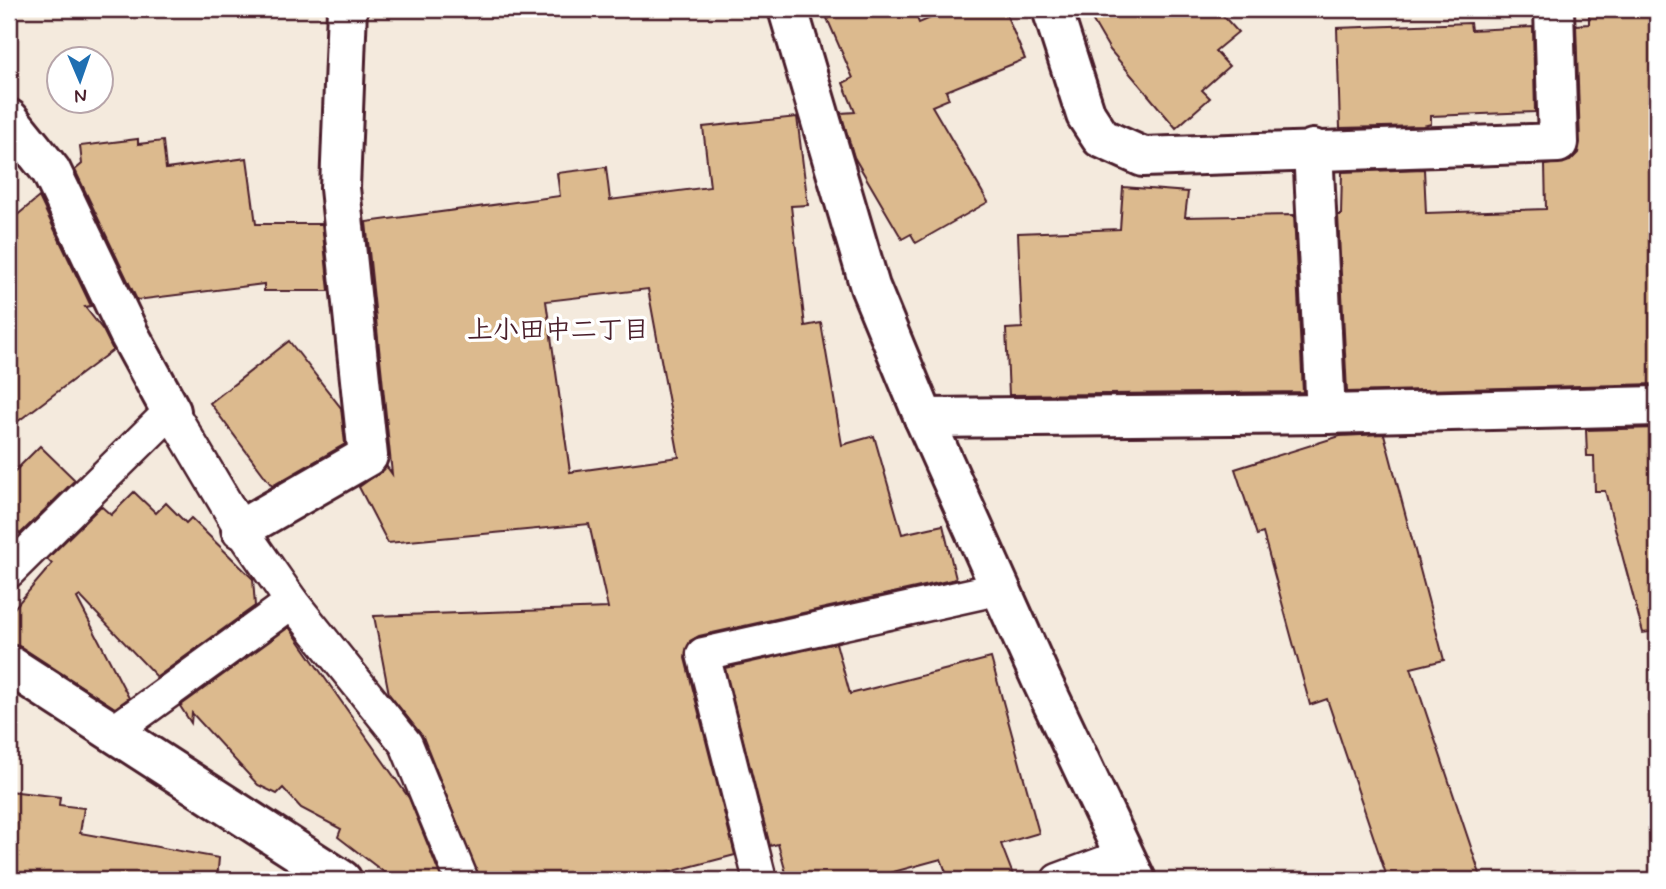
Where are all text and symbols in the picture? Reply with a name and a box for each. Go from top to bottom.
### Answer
north arrow [46,46,116,116]
text: N [74,83,87,108]
district label: 上小田中二丁目 [467,314,649,348]

